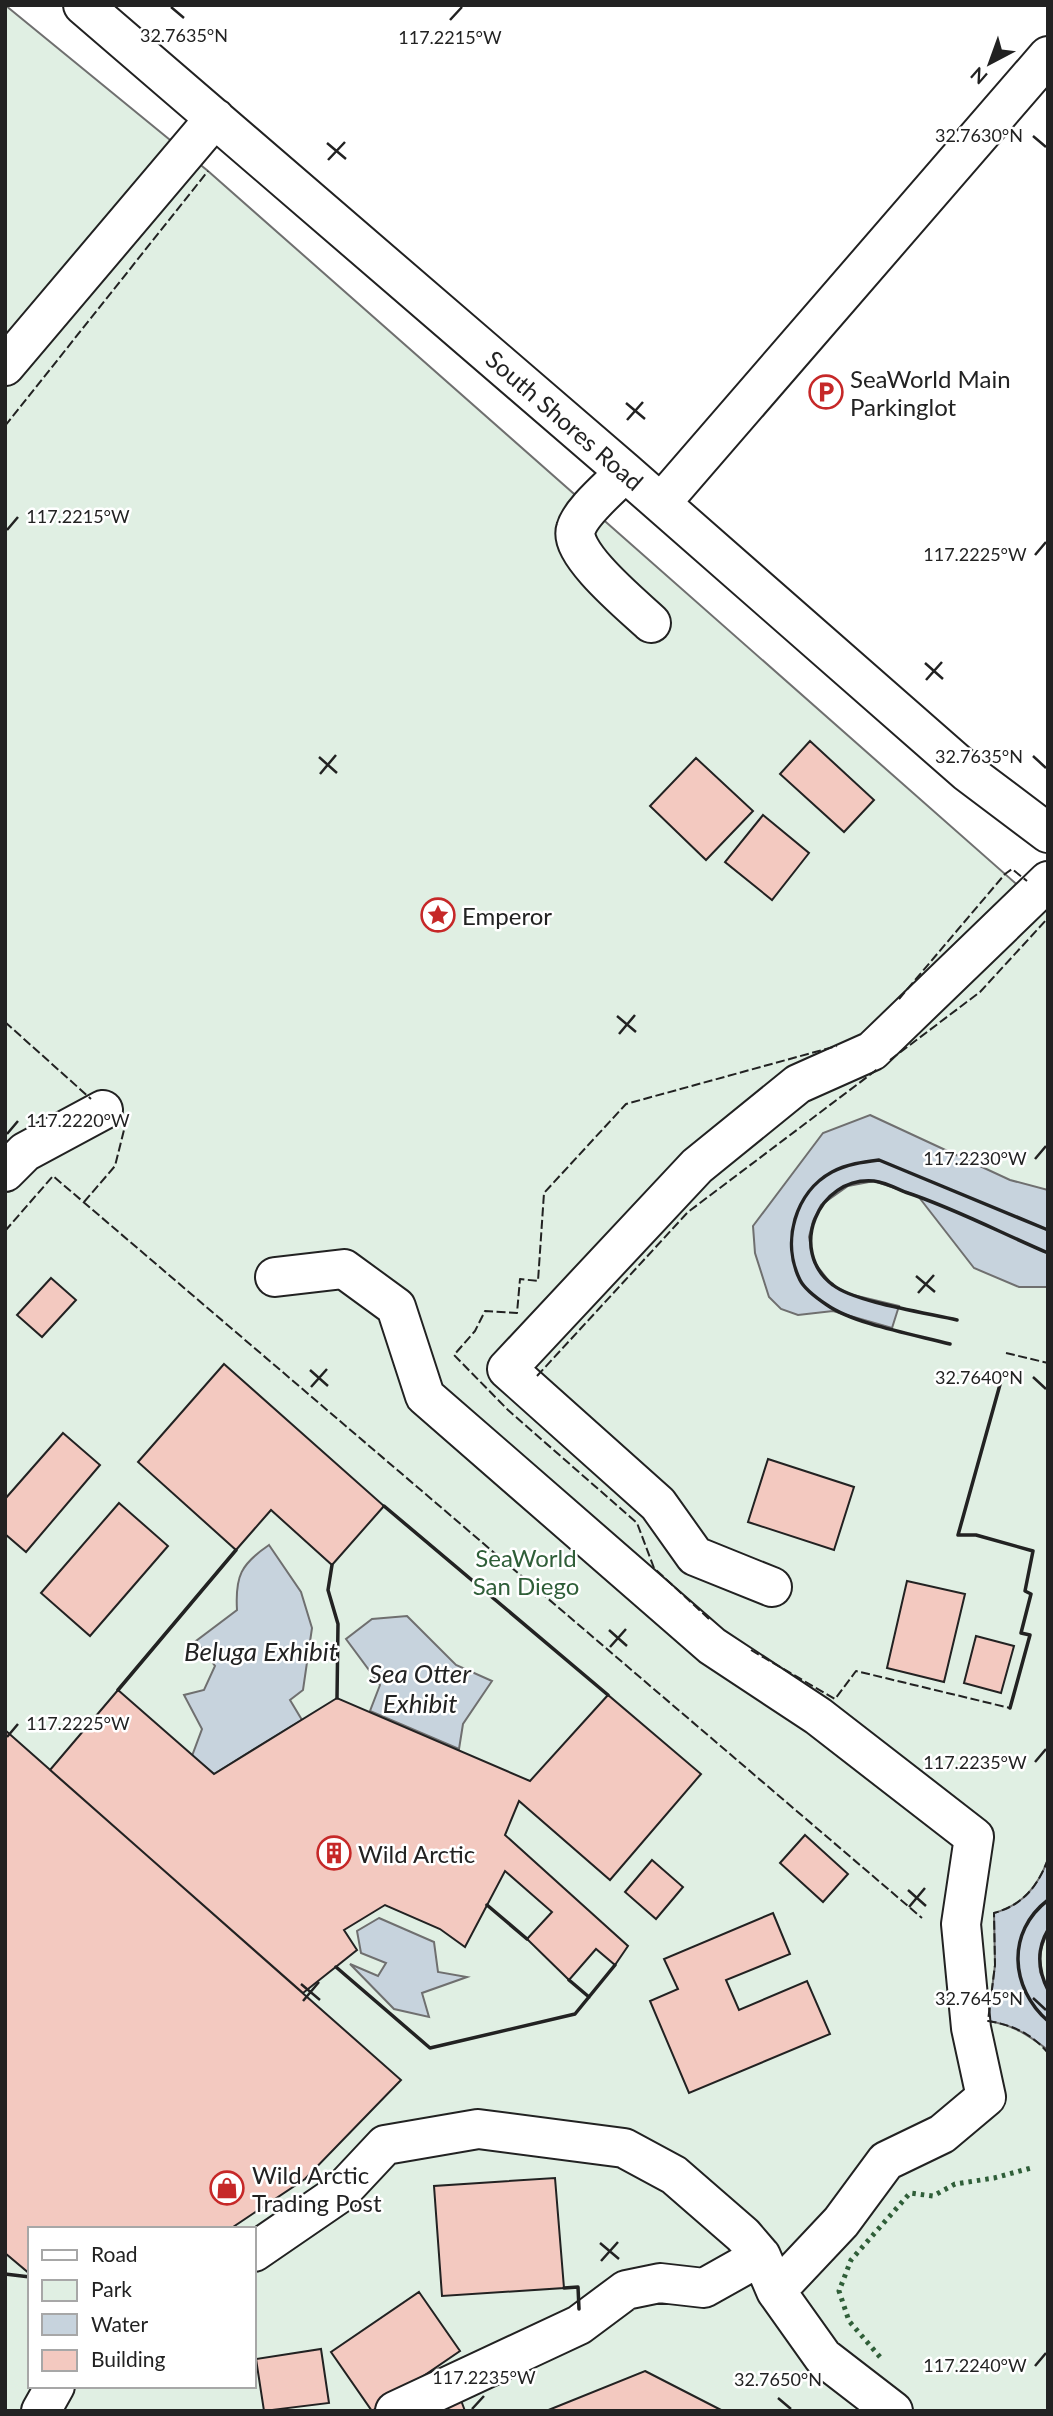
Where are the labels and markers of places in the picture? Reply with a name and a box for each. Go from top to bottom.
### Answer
place label: SeaWorld Main Parkinglot [850,364,1011,421]
parking icon: SeaWorld Main Parkinglot [807,373,845,411]
place icon: Emperor [419,896,457,934]
place label: Emperor [462,901,552,930]
building icon: Wild Arctic [315,1834,353,1872]
place label: Wild Arctic [358,1839,475,1868]
place label: Wild Arctic Trading Post [252,2160,382,2217]
shop icon: Wild Arctic Trading Post [208,2169,246,2207]

